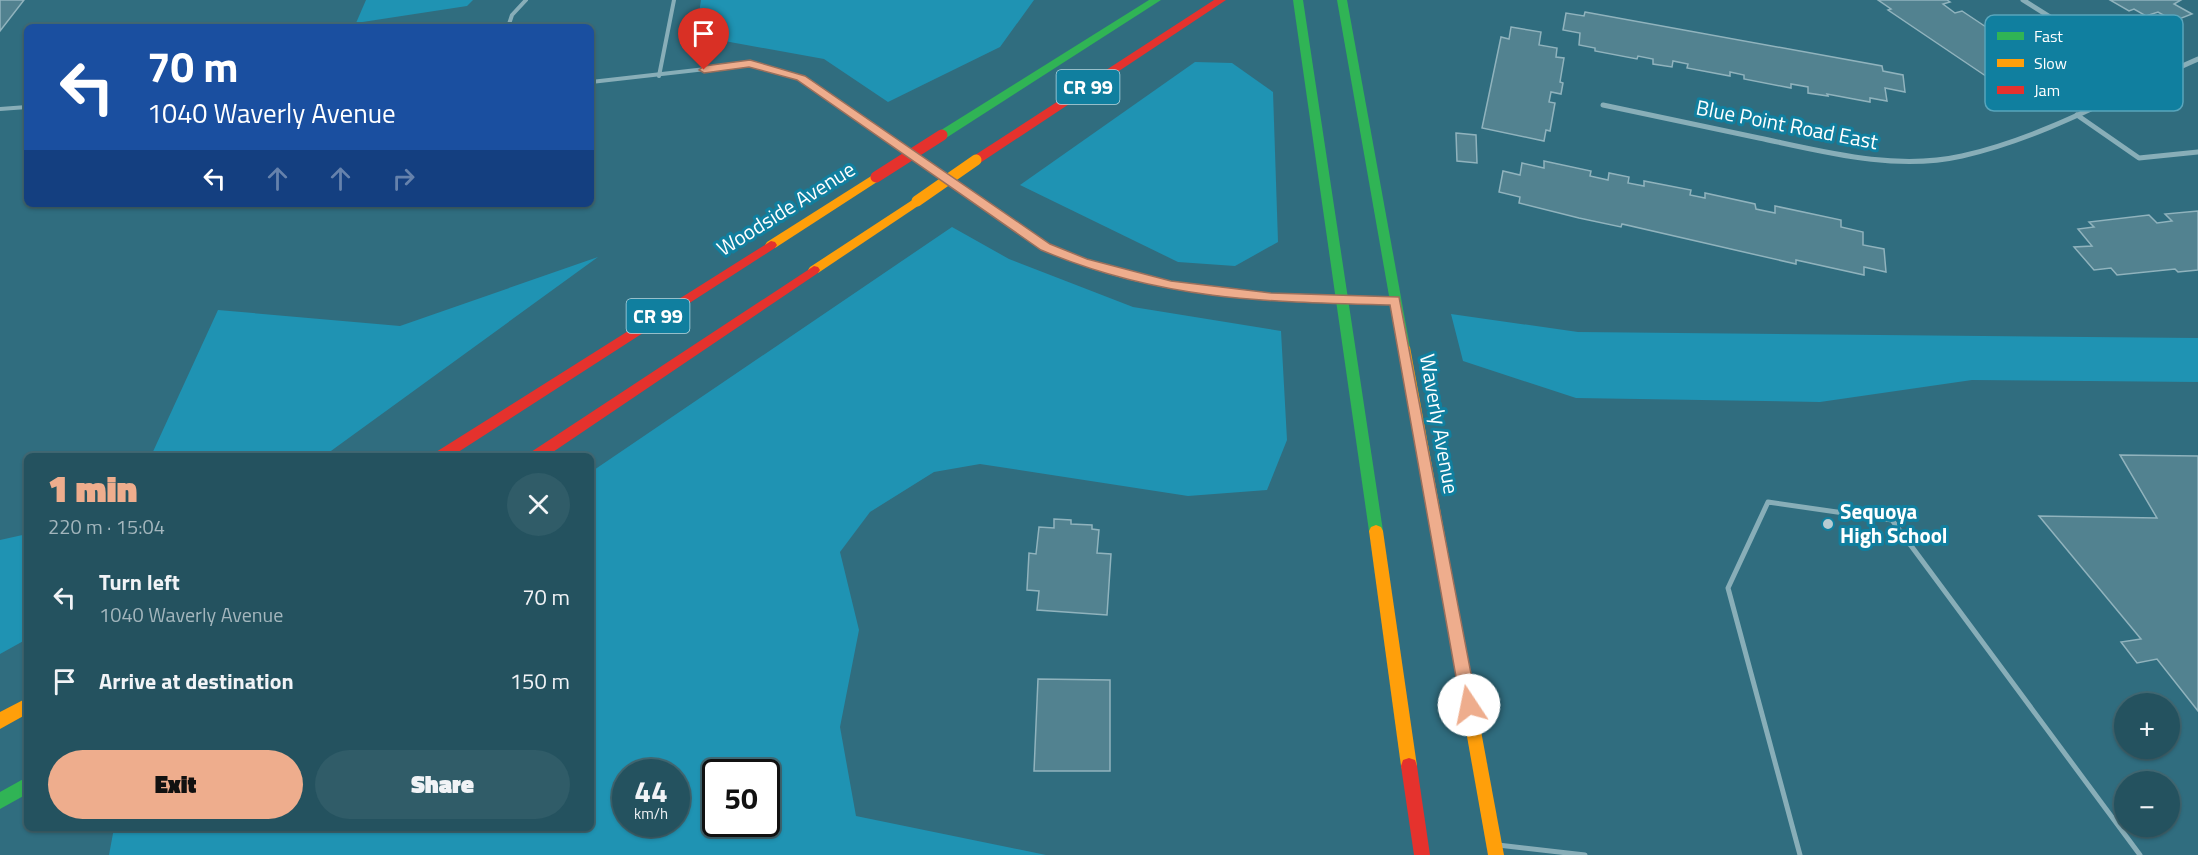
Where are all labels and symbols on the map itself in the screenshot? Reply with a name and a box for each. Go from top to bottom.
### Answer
pin [678,8,729,70]
legend [1985,15,2183,111]
text: Fast [2034,24,2063,48]
text: Slow [2034,51,2067,75]
road number: CR 99 [1056,70,1120,104]
text: Jam [2034,78,2060,102]
street label: Blue Point Road East [1693,91,1882,157]
street label: Woodside Avenue [710,153,861,264]
road number: CR 99 [626,299,690,333]
street label: Waverly Avenue [1412,351,1468,496]
place label: Sequoya High School [1840,495,1948,551]
marker: Sequoya High School [1821,517,1835,531]
position arrow [1437,673,1501,737]
speed limit sign: 50 [702,759,780,837]

